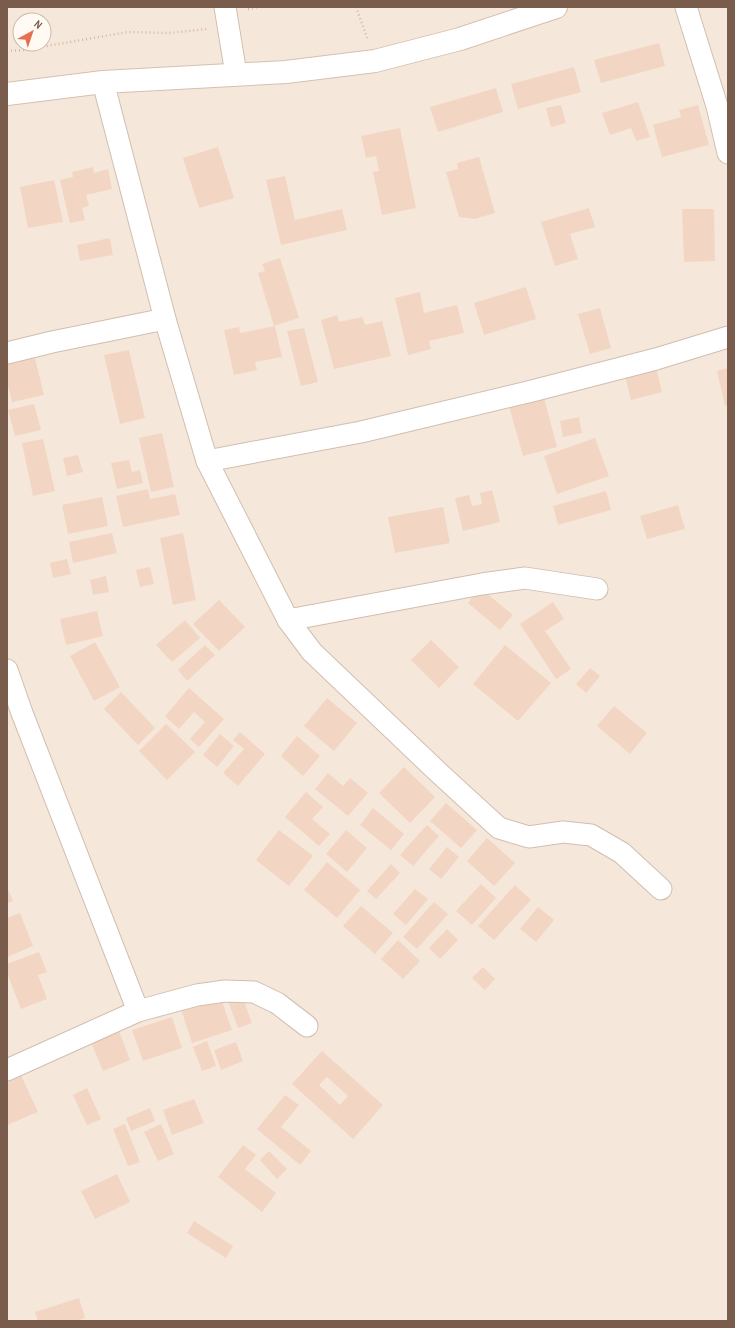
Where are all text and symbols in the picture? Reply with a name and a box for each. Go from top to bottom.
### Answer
north arrow [12,12,52,52]
text: N [31,17,45,32]

